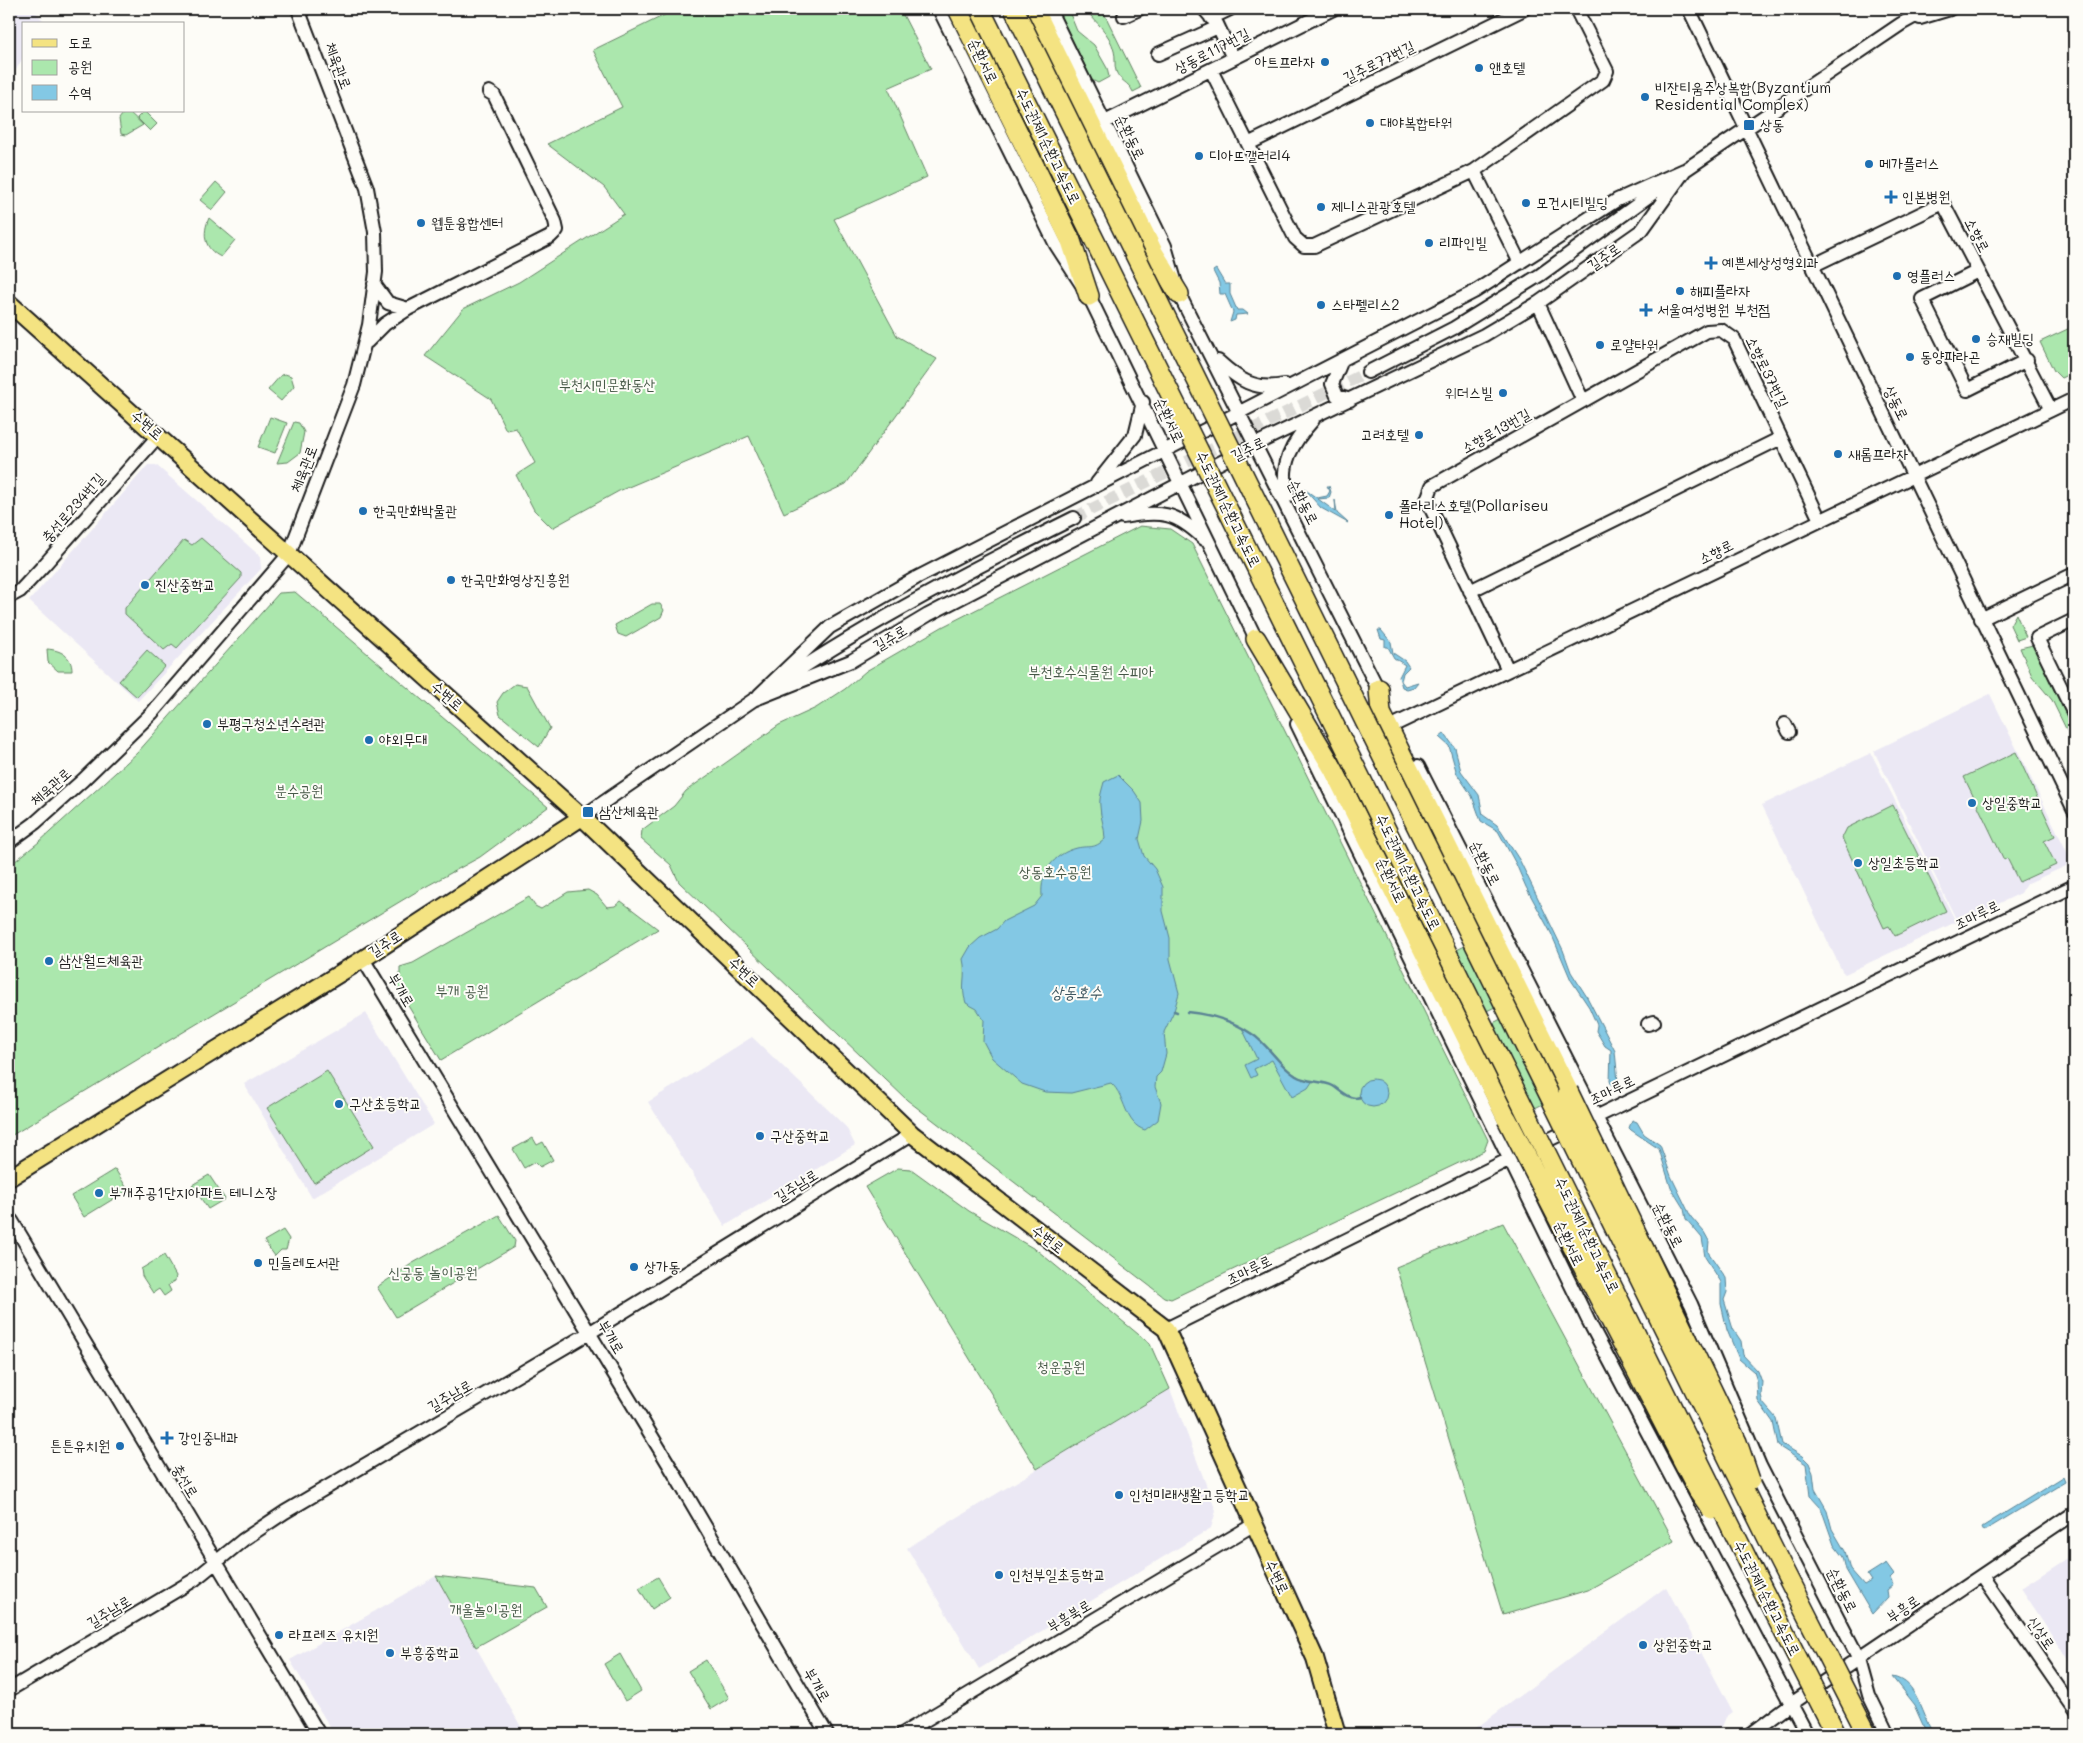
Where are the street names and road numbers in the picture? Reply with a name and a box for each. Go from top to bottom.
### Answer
street label: 상동로117번길 [1170,23,1253,78]
street label: 순환서로 [964,34,1003,87]
street label: 길주로77번길 [1340,35,1418,87]
street label: 체육관로 [321,40,357,92]
street label: 수도권제1순환고속도로 [1012,84,1086,207]
street label: 순환동로 [1111,110,1150,163]
street label: 소향로 [1961,214,1995,255]
street label: 길주로 [1583,238,1624,275]
street label: 소향로37번길 [1742,332,1794,411]
street label: 상동로 [1880,382,1914,423]
street label: 순환서로 [1150,393,1189,446]
street label: 소향로13번길 [1457,403,1534,457]
street label: 수변로 [128,405,168,444]
street label: 길주로 [1227,431,1268,465]
street label: 체육관로 [285,443,321,495]
street label: 수도권제1순환고속도로 [1192,447,1266,570]
street label: 충선로234번길 [36,468,108,546]
street label: 순환동로 [1284,475,1324,528]
street label: 소향로 [1695,534,1736,568]
street label: 길주로 [869,619,910,655]
street label: 수변로 [428,676,468,715]
street label: 체육관로 [26,763,75,810]
street label: 수도권제1순환고속도로 [1372,810,1446,933]
street label: 순환동로 [1466,836,1506,889]
street label: 순환서로 [1372,853,1411,906]
street label: 조마루로 [1950,895,2003,934]
street label: 길주로 [364,925,405,961]
street label: 수변로 [725,952,765,991]
street label: 부개로 [384,969,420,1010]
street label: 조마루로 [1585,1070,1638,1109]
street label: 길주남로 [770,1164,821,1206]
street label: 수도권제1순환고속도로 [1551,1173,1625,1296]
street label: 순환동로 [1649,1198,1689,1251]
street label: 순환서로 [1550,1216,1589,1269]
street label: 수변로 [1028,1219,1069,1257]
street label: 조마루로 [1222,1250,1275,1289]
street label: 부개로 [594,1316,630,1357]
street label: 길주남로 [424,1374,475,1416]
street label: 충선로 [168,1460,204,1501]
street label: 수도권제1순환고속도로 [1730,1536,1806,1659]
street label: 수변로 [1261,1556,1295,1597]
street label: 순환동로 [1823,1563,1863,1616]
street label: 길주남로 [83,1590,134,1632]
street label: 부흥로 [1882,1590,1923,1627]
street label: 부흥북로 [1043,1594,1094,1636]
street label: 신상로 [2023,1612,2060,1653]
street label: 부개로 [800,1664,836,1705]

